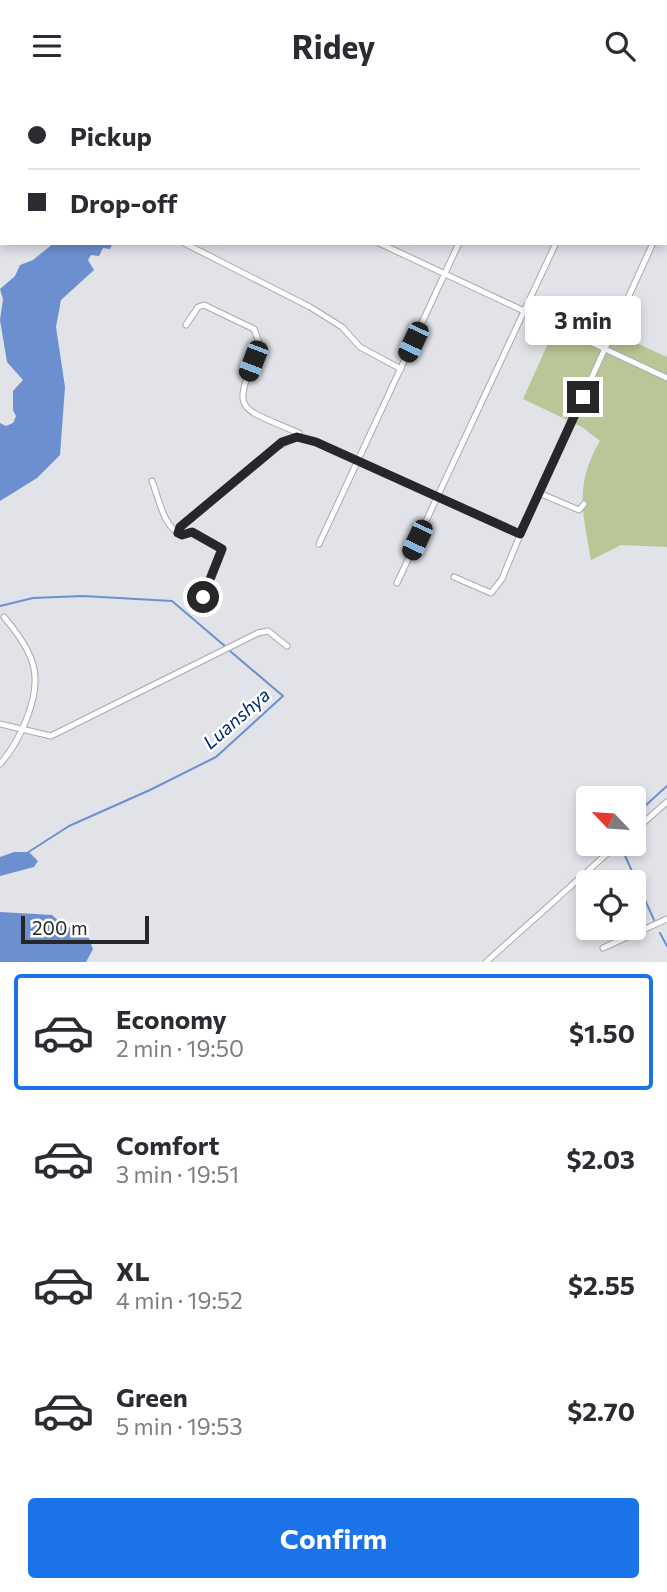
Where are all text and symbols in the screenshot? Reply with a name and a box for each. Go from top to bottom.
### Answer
text: Ridey [292,26,375,66]
icon: menu [28,27,66,65]
icon: search [601,27,639,65]
text: Pickup [70,120,152,151]
text: Drop-off [70,187,177,218]
callout: 3 min [525,295,641,345]
text: 3 min [554,306,612,334]
car [395,319,432,365]
car [236,338,271,384]
route end [567,381,599,413]
car [399,517,436,563]
route start [187,581,219,613]
water label: Luanshya [198,683,274,753]
north arrow [576,786,646,856]
map controls [576,786,646,940]
button: locate [576,870,646,940]
scale bar [21,913,149,945]
text: 200 m [32,916,88,939]
icon: car [32,1001,95,1064]
text: Economy [116,1003,227,1034]
text: $1.50 [569,1017,635,1048]
text: 2 min · 19:50 [116,1034,244,1062]
icon: car [32,1127,95,1190]
text: Comfort [116,1129,219,1160]
text: $2.03 [566,1143,635,1174]
text: 3 min · 19:51 [116,1160,239,1188]
icon: car [32,1253,95,1316]
text: XL [116,1255,150,1286]
text: $2.55 [568,1269,635,1300]
text: 4 min · 19:52 [116,1286,243,1314]
icon: car [32,1379,95,1442]
text: Green [116,1381,188,1412]
text: $2.70 [567,1395,635,1426]
text: 5 min · 19:53 [116,1412,243,1440]
button: Confirm [28,1498,639,1578]

